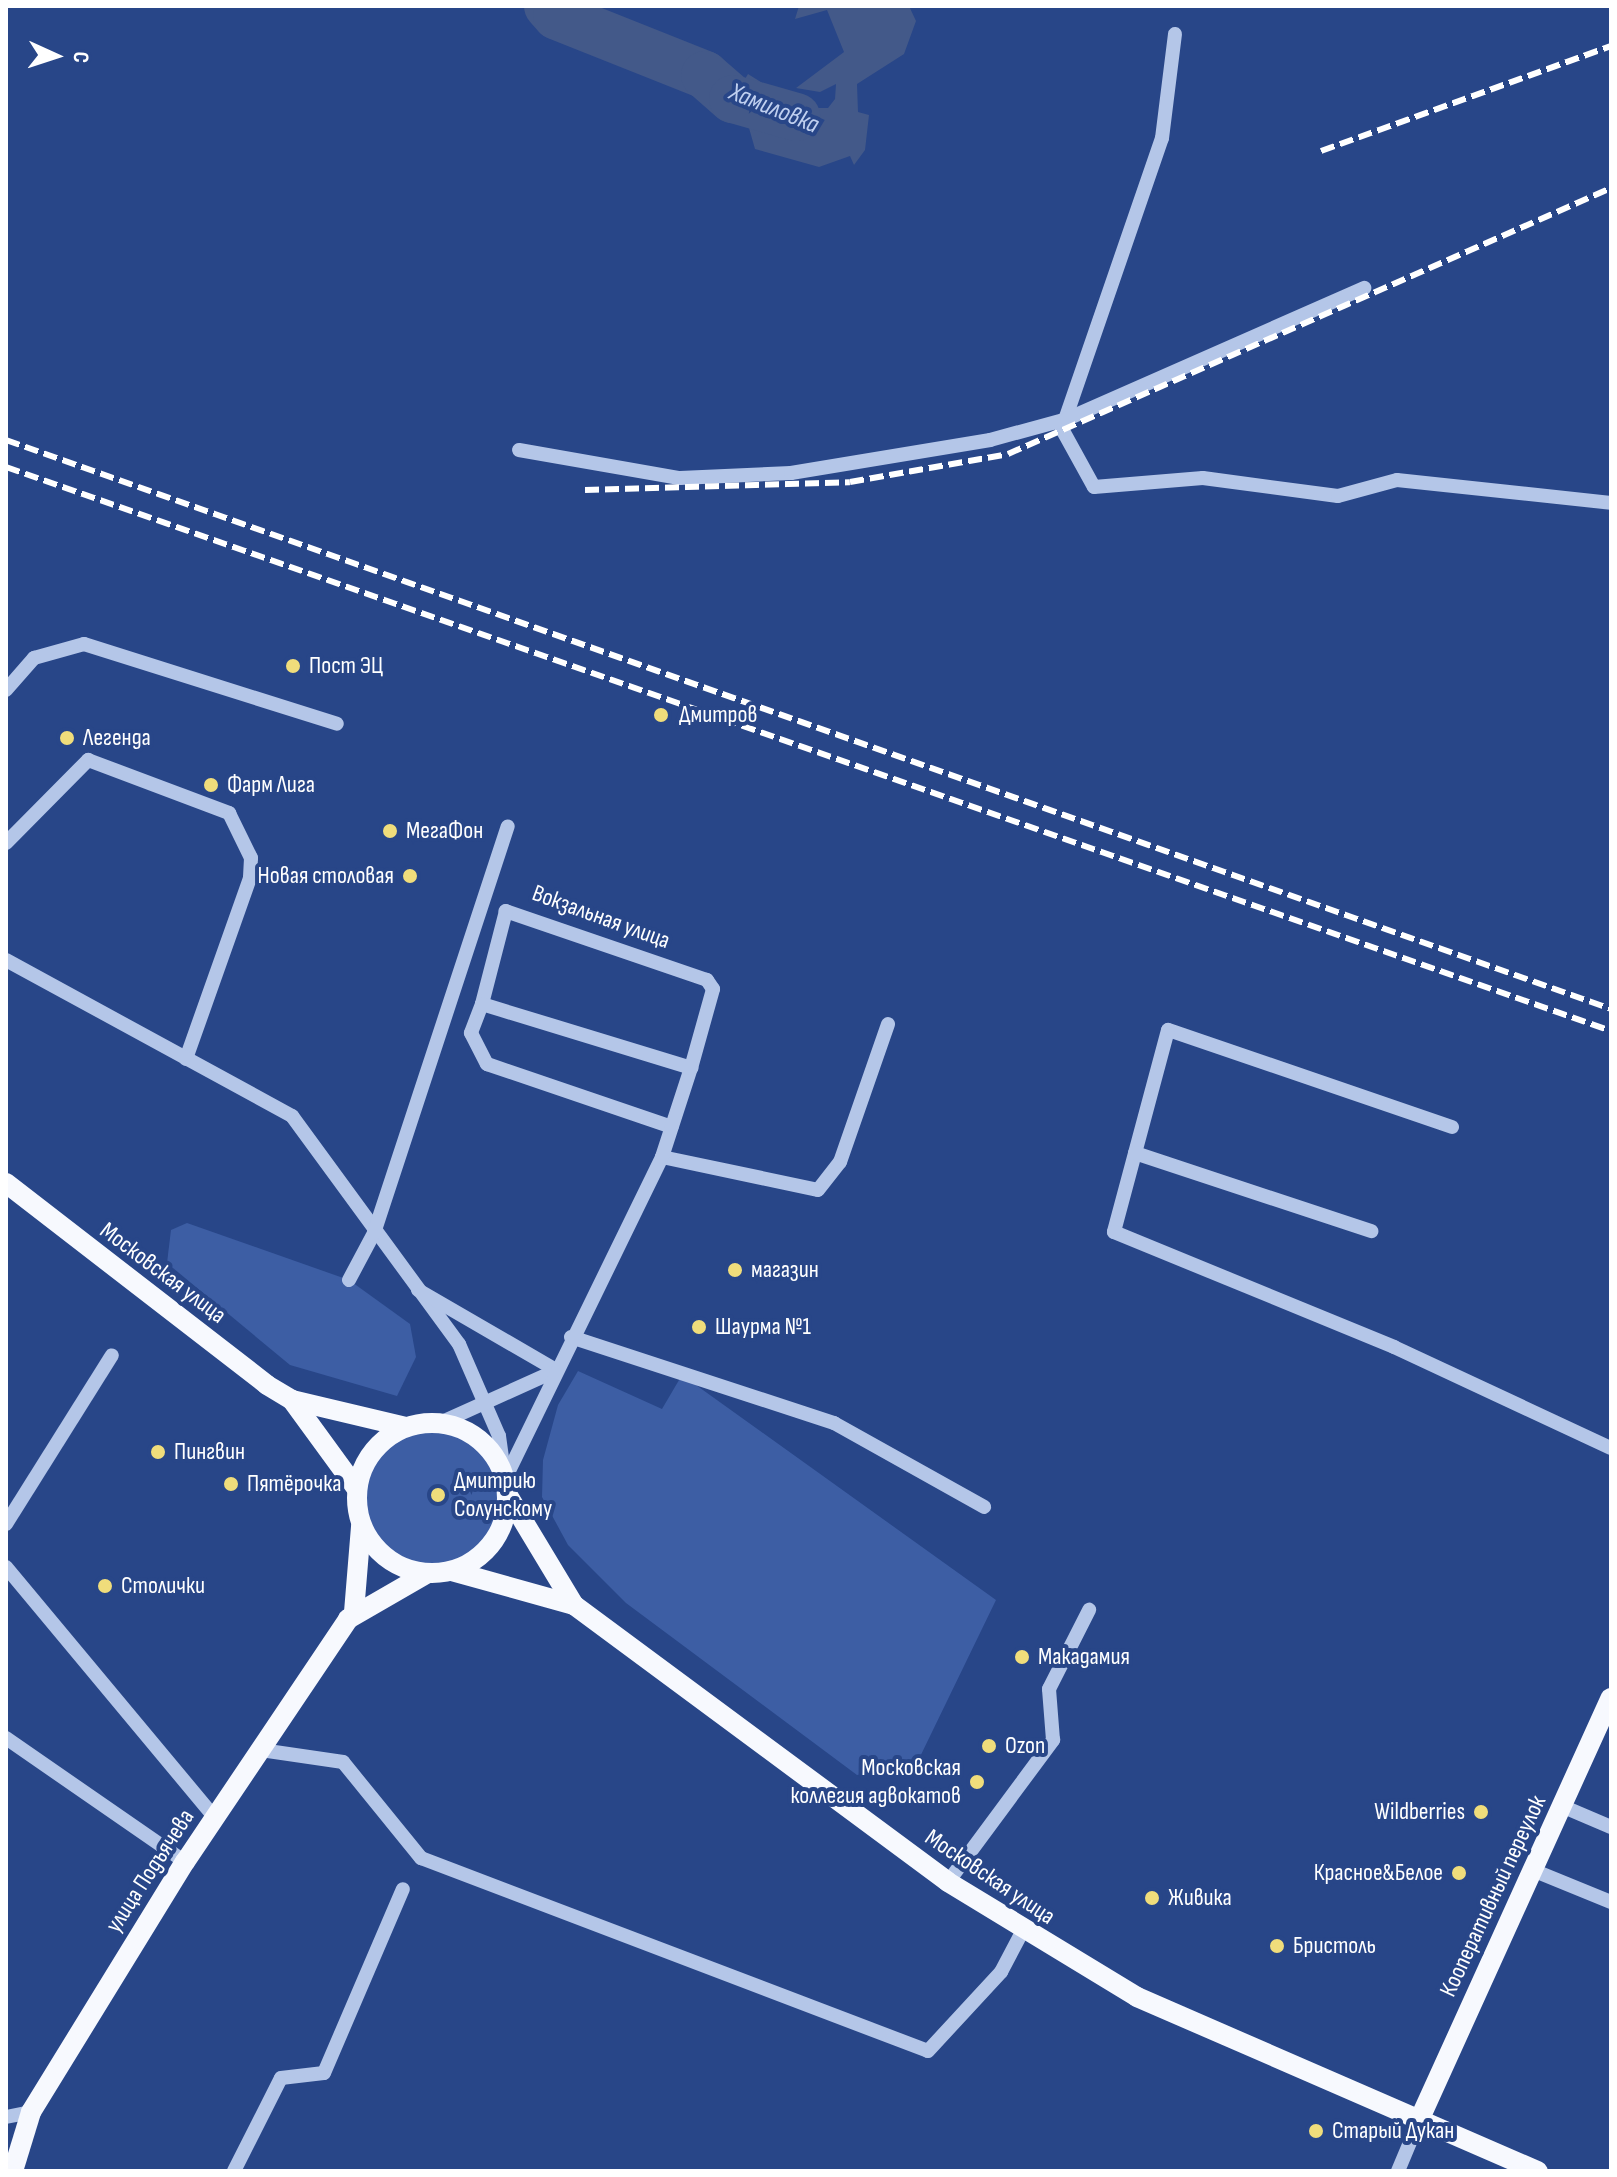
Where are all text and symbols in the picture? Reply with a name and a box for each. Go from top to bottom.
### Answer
north arrow [16,16,96,96]
text: С [67,51,94,64]
water label: Хамиловка [725,77,823,141]
place label: Пост ЭЦ [309,652,383,680]
marker: Пост ЭЦ [284,657,302,675]
place label: Дмитров [679,701,757,729]
marker: Дмитров [650,704,672,726]
place label: Легенда [83,724,151,752]
marker: Легенда [58,729,76,747]
place label: Фарм Лига [227,771,315,799]
marker: Фарм Лига [202,776,220,794]
place label: МегаФон [406,817,483,845]
marker: МегаФон [381,822,399,840]
place label: Новая столовая [258,862,394,890]
marker: Новая столовая [401,867,419,885]
street label: Вокзальная улица [528,879,674,955]
street label: Московская улица [94,1216,232,1330]
place label: магазин [751,1256,819,1284]
marker: магазин [726,1261,744,1279]
place label: Шаурма №1 [715,1313,811,1341]
marker: Шаурма №1 [690,1318,708,1336]
place label: Пингвин [174,1438,245,1466]
marker: Пингвин [149,1443,167,1461]
place label: Дмитрию Солунскому [454,1467,552,1523]
place label: Пятёрочка [247,1470,341,1498]
marker: Пятёрочка [222,1475,240,1493]
marker: Дмитрию Солунскому [429,1486,447,1504]
place label: Столички [121,1572,205,1600]
marker: Столички [96,1577,114,1595]
place label: Макадамия [1038,1643,1130,1671]
marker: Макадамия [1013,1648,1031,1666]
place label: Ozon [1005,1732,1045,1760]
marker: Ozon [980,1737,998,1755]
place label: Московская коллегия адвокатов [791,1754,961,1810]
marker: Московская коллегия адвокатов [968,1773,986,1791]
street label: Кооперативный переулок [1434,1791,1552,2001]
place label: Wildberries [1374,1798,1465,1826]
marker: Wildberries [1472,1803,1490,1821]
street label: улица Подъячева [100,1804,200,1938]
street label: Московская улица [920,1823,1060,1931]
place label: Красное&Белое [1314,1859,1443,1887]
marker: Красное&Белое [1450,1864,1468,1882]
place label: Живика [1168,1884,1232,1912]
marker: Живика [1143,1889,1161,1907]
place label: Бристоль [1293,1932,1376,1960]
marker: Бристоль [1268,1937,1286,1955]
place label: Старый Дукан [1332,2117,1454,2145]
marker: Старый Дукан [1307,2122,1325,2140]

